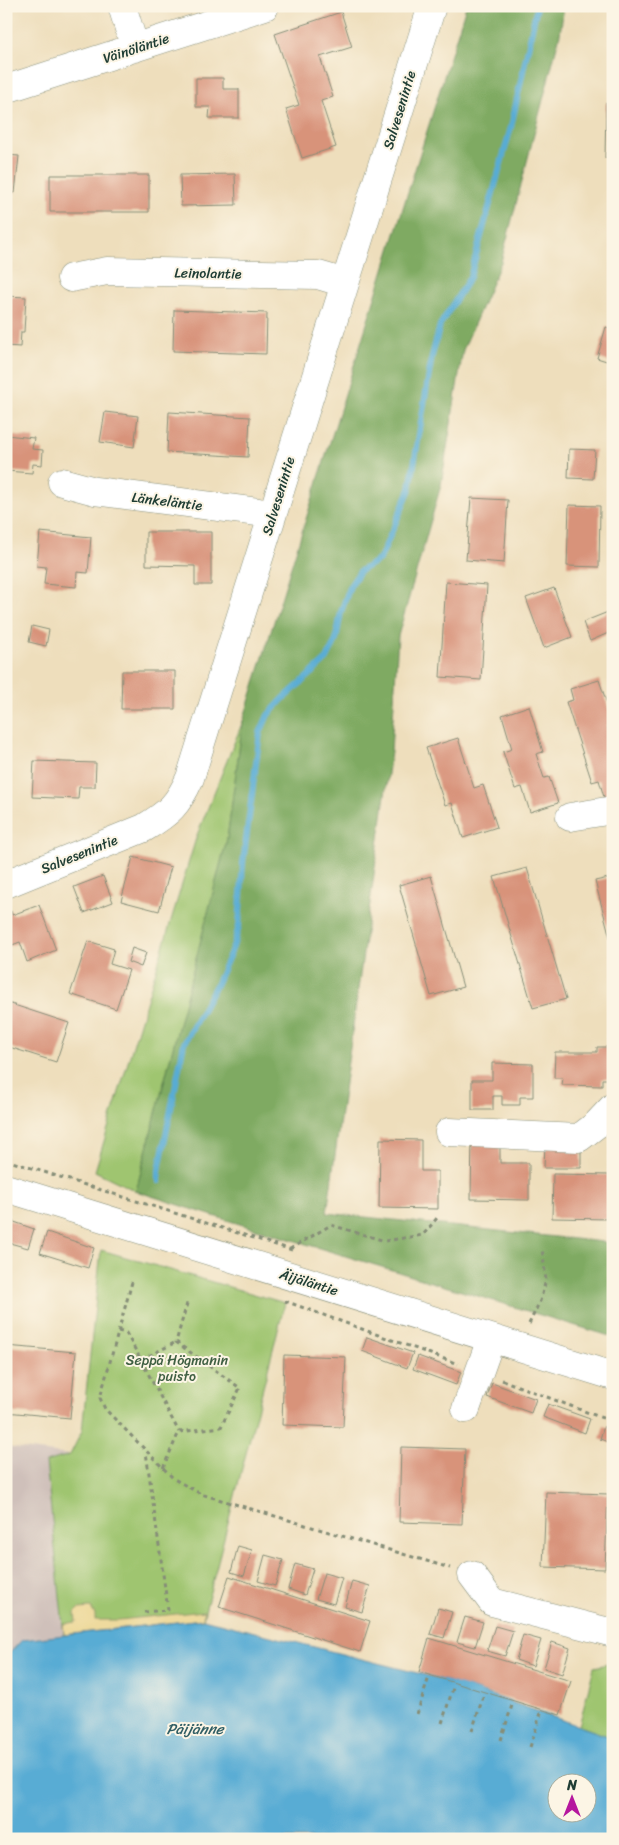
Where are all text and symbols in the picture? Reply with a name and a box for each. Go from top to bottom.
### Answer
street label: Väinöläntie [100,26,173,71]
street label: Salvesenintie [376,67,423,153]
street label: Leinolantie [174,260,242,287]
street label: Salvesenintie [255,453,302,539]
street label: Länkeläntie [130,485,204,518]
street label: Salvesenintie [37,828,122,881]
street label: Äijäläntie [275,1261,341,1303]
park label: Seppä Högmanin puisto [126,1348,229,1389]
water label: Päijänne [166,1716,225,1742]
north arrow [546,1772,596,1822]
text: N [566,1773,577,1798]

